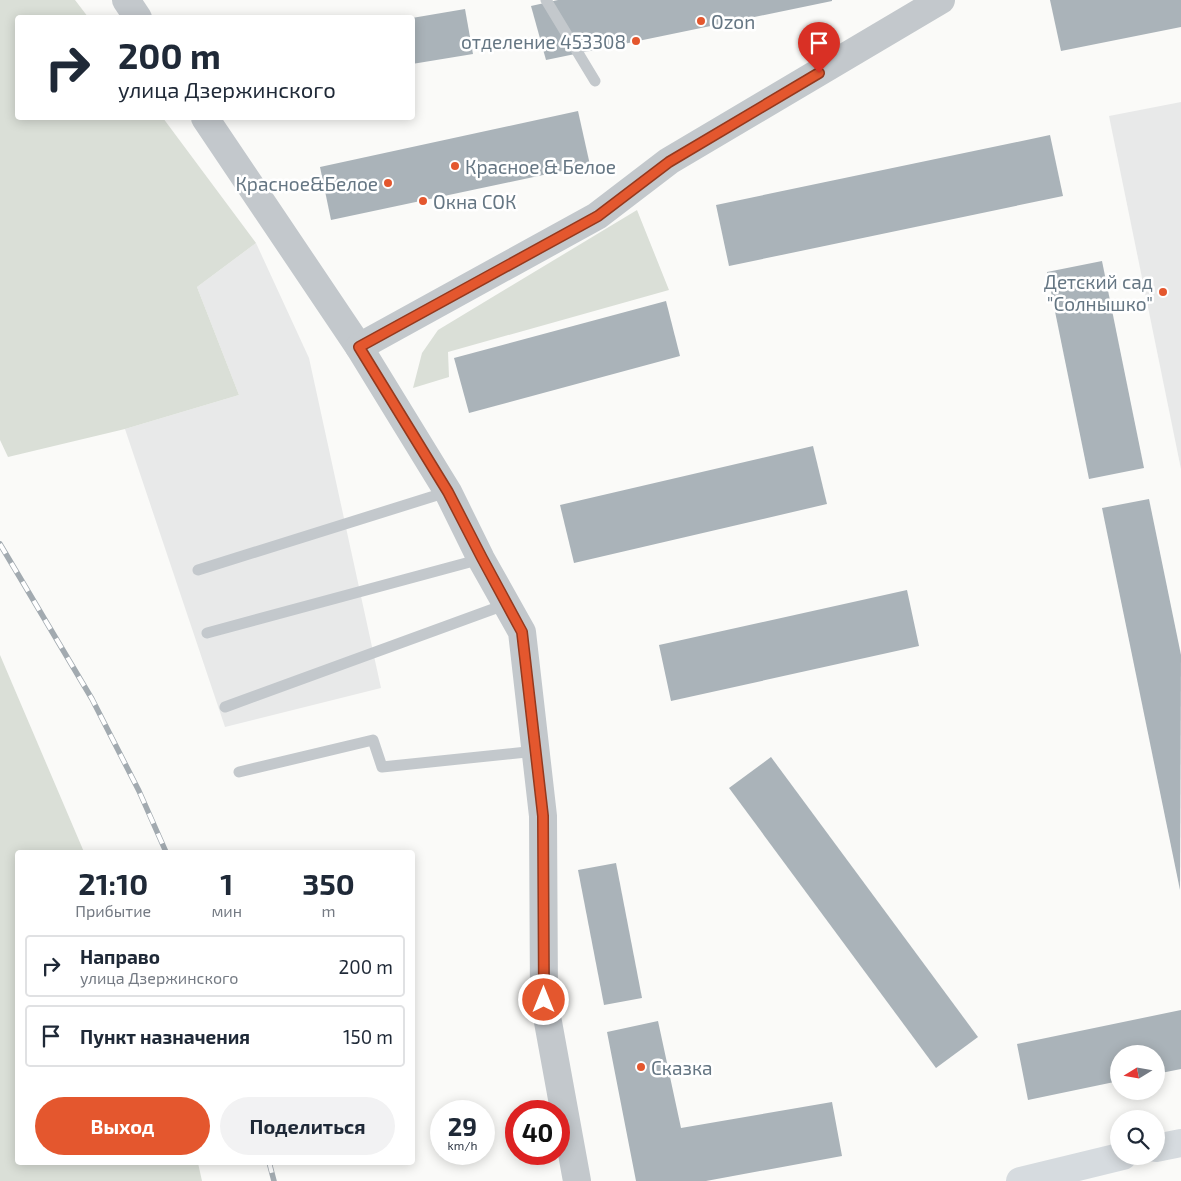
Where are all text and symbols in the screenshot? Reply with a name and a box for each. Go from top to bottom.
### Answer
place label: Ozon [711,10,755,33]
marker: Ozon [695,15,707,27]
pin [798,22,840,73]
icon: arrive [805,29,833,57]
place label: отделение 453308 [461,30,626,53]
text: 200 m [118,34,221,76]
icon: right [35,35,100,100]
marker: отделение 453308 [630,35,642,47]
text: улица Дзержинского [118,76,336,102]
place label: Красное & Белое [465,155,616,178]
marker: Красное & Белое [449,160,461,172]
place label: Красное&Белое [235,172,378,195]
marker: Красное&Белое [382,177,394,189]
place label: Окна СОК [433,190,516,213]
marker: Окна СОК [417,195,429,207]
place label: Детский сад "Солнышко" [1044,270,1153,315]
marker: Детский сад "Солнышко" [1157,286,1169,298]
text: 21:10 [78,865,148,901]
text: 1 [220,865,233,901]
text: 350 [302,865,355,901]
text: Прибытие [75,901,151,920]
text: мин [211,901,242,920]
text: m [322,901,336,920]
text: Направо [80,945,160,968]
icon: right [37,952,65,980]
text: 200 m [339,955,393,978]
text: улица Дзержинского [80,968,238,987]
position arrow [517,973,569,1025]
icon: arrive [37,1022,65,1050]
text: Пункт назначения [80,1025,250,1048]
text: 150 m [343,1025,393,1048]
north arrow [1110,1045,1165,1100]
map controls [1110,1045,1165,1165]
place label: Сказка [651,1056,713,1079]
marker: Сказка [635,1061,647,1073]
button: Выход [35,1097,210,1155]
button: Поделиться [220,1097,395,1155]
speed limit sign: 40 [505,1100,570,1165]
button: search [1110,1110,1165,1165]
text: 29 [448,1111,477,1141]
text: km/h [448,1138,477,1152]

